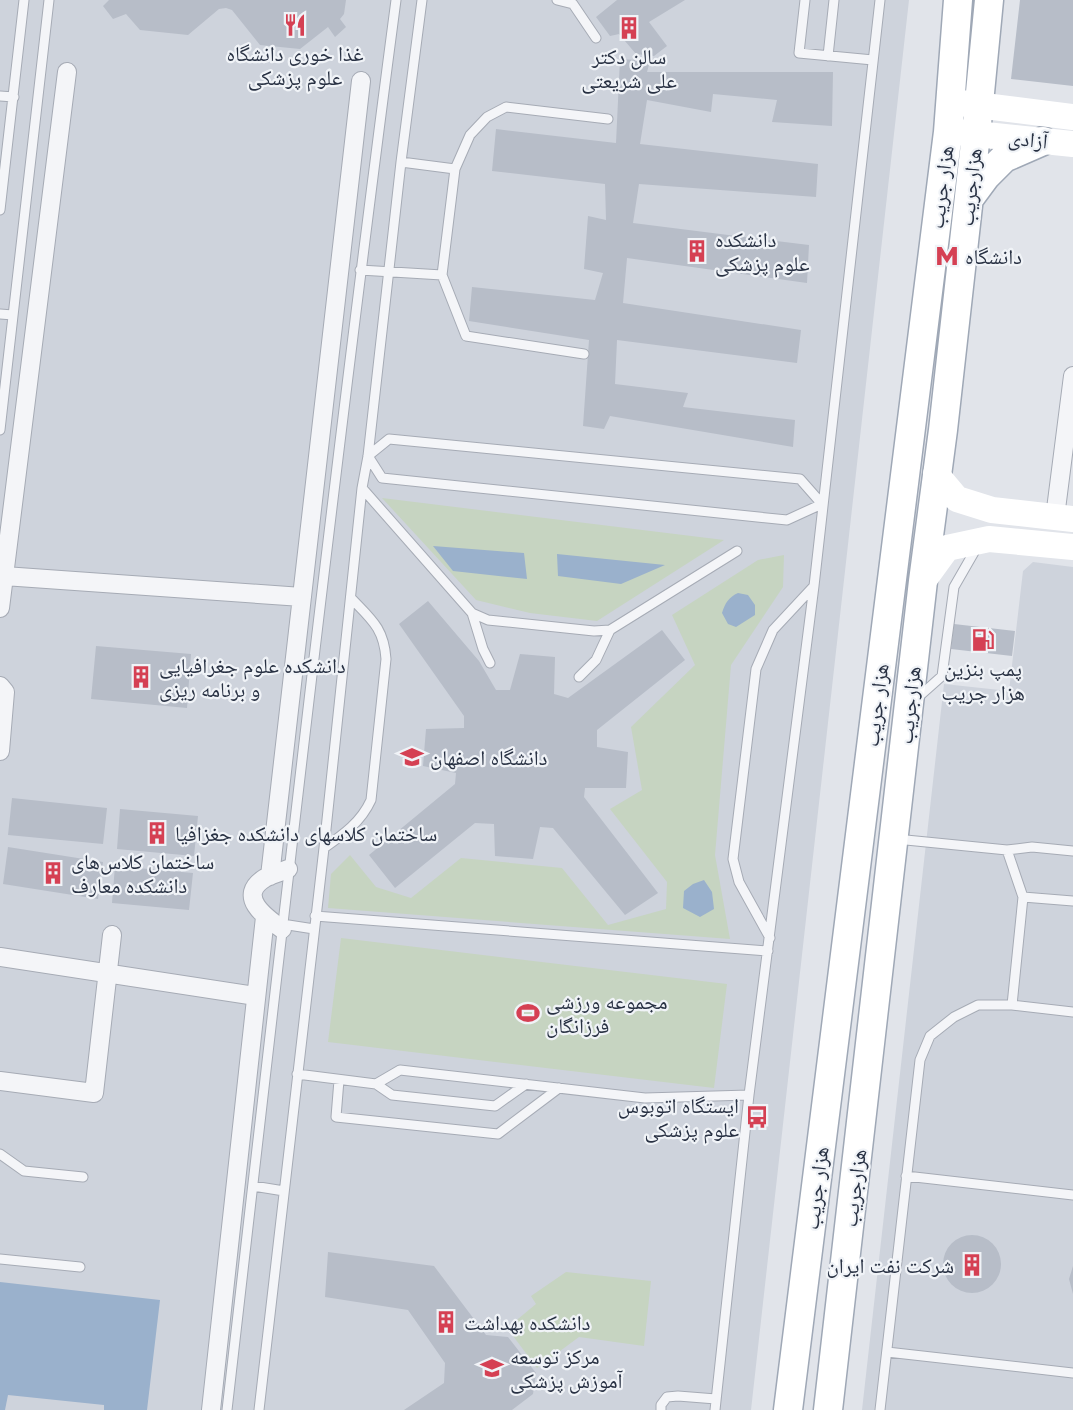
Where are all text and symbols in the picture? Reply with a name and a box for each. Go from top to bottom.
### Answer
restaurant icon: غذا خوری دانشگاه علوم پزشکی [282,12,308,38]
building icon: سالن دکتر علی شریعتی [616,15,642,41]
place label: غذا خوری دانشگاه علوم پزشکی [226,41,364,92]
place label: سالن دکتر علی شریعتی [581,44,677,94]
street label: آزادی [1007,124,1050,154]
street label: هزار جریب [923,144,959,230]
street label: هزارجریب [953,147,987,227]
place label: دانشکده علوم پزشکی [715,227,810,278]
building icon: دانشکده علوم پزشکی [684,238,710,264]
metro station icon: دانشگاه [934,243,960,269]
place label: دانشگاه [965,244,1022,269]
fuel station icon: پمپ بنزین هزار جریب [970,627,996,653]
place label: دانشکده علوم جغرافیایی و برنامه ریزی [159,653,346,702]
place label: پمپ بنزین هزار جریب [941,656,1025,705]
street label: هزار جریب [858,662,894,748]
building icon: دانشکده علوم جغرافیایی و برنامه ریزی [128,664,154,690]
street label: هزارجریب [892,665,926,745]
school or university icon: دانشگاه اصفهان [399,744,425,770]
place label: دانشگاه اصفهان [430,745,547,770]
building icon: ساختمان کلاسهای دانشکده جغزافیا [144,820,170,846]
place label: ساختمان کلاسهای دانشکده جغزافیا [175,821,437,846]
place label: ساختمان کلاس‌های دانشکده معارف [71,849,214,898]
building icon: ساختمان کلاس‌های دانشکده معارف [40,860,66,886]
place label: مجموعه ورزشی فرزانگان [546,989,668,1038]
sports icon: مجموعه ورزشی فرزانگان [515,1000,541,1026]
place label: ایستگاه اتوبوس علوم پزشکی [618,1093,739,1144]
bus stop icon: ایستگاه اتوبوس علوم پزشکی [744,1104,770,1130]
street label: هزار جریب [798,1145,834,1231]
street label: هزارجریب [837,1148,871,1228]
building icon: شرکت نفت ایران [959,1252,985,1278]
place label: شرکت نفت ایران [826,1253,954,1278]
building icon: دانشکده بهداشت [433,1309,459,1335]
place label: دانشکده بهداشت [464,1310,590,1335]
place label: مرکز توسعه آموزش پزشکی [510,1344,623,1394]
school or university icon: مرکز توسعه آموزش پزشکی [479,1355,505,1381]

